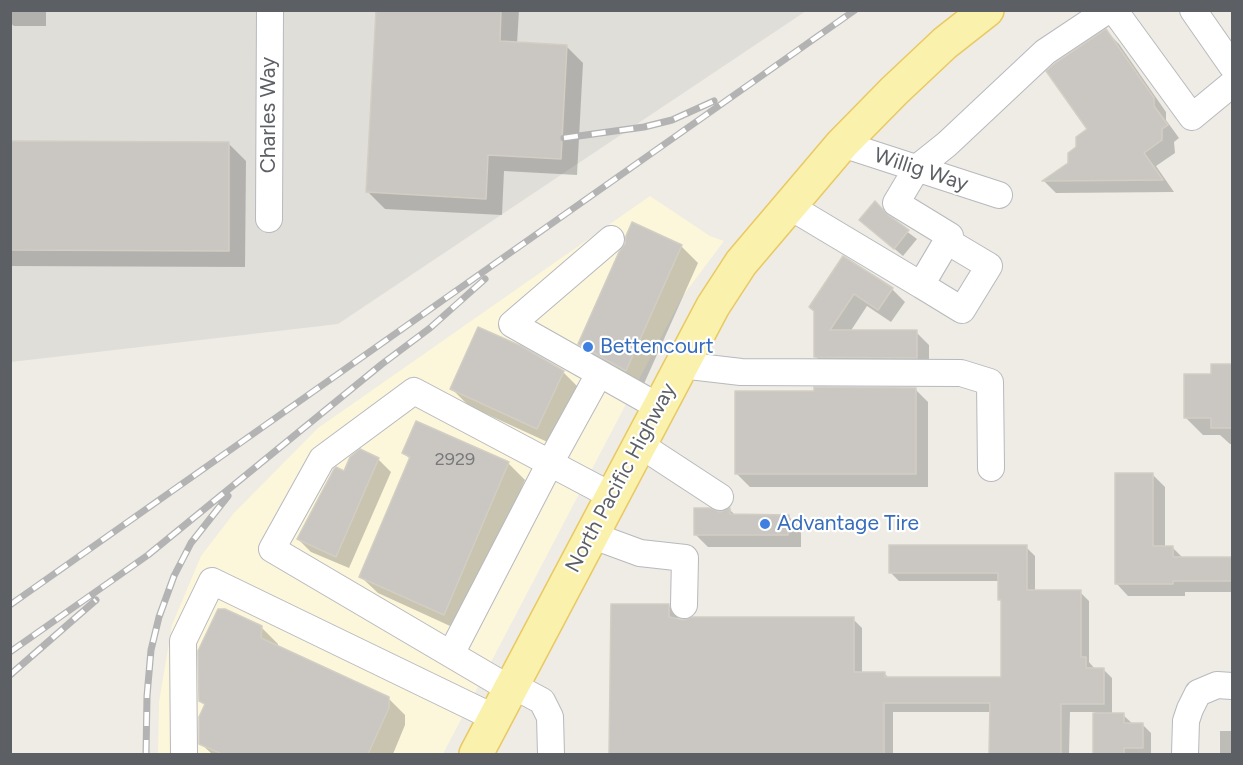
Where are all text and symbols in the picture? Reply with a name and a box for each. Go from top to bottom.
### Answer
street label: Charles Way [256,57,282,173]
street label: Willig Way [871,143,971,197]
place label: Bettencourt [600,334,714,360]
marker: Bettencourt [581,340,595,354]
street label: North Pacific Highway [560,379,682,577]
house number: 2929 [435,449,475,471]
place label: Advantage Tire [777,511,919,537]
marker: Advantage Tire [758,517,772,531]

